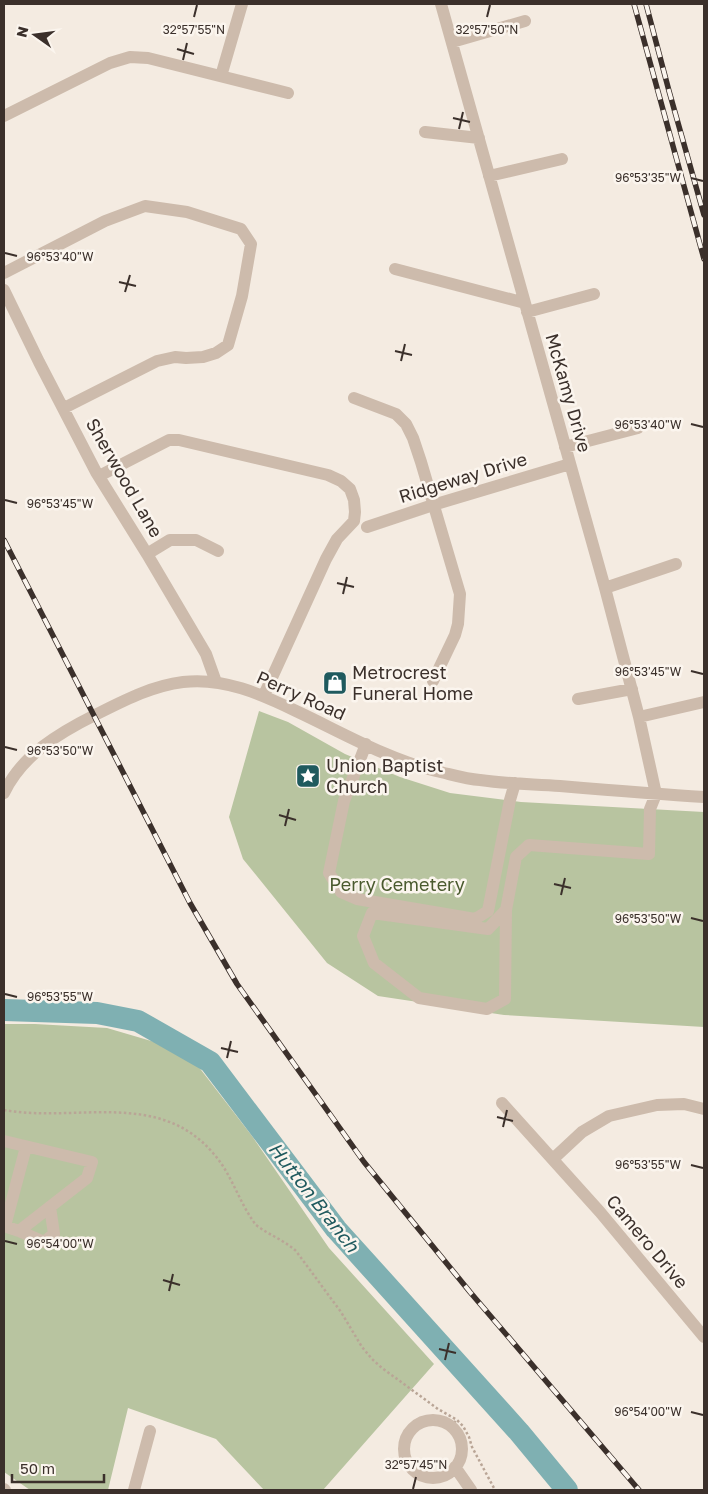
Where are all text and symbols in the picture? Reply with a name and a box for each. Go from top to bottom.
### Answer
north arrow [10,10,60,60]
text: 32°57'55"N [163,22,225,37]
text: 32°57'50"N [456,22,518,37]
text: N [12,25,31,39]
text: 96°53'35"W [615,170,682,185]
text: 96°53'40"W [26,249,94,264]
street label: McKamy Drive [542,331,596,455]
street label: Sherwood Lane [82,414,168,541]
text: 96°53'40"W [614,417,682,432]
street label: Ridgeway Drive [396,447,529,507]
text: 96°53'45"W [27,496,94,511]
place label: Metrocrest Funeral Home [352,661,473,704]
text: 96°53'45"W [615,664,682,679]
street label: Perry Road [253,666,349,725]
shop icon: Metrocrest Funeral Home [322,670,348,696]
text: 96°53'50"W [27,743,94,758]
place label: Union Baptist Church [326,754,443,797]
place icon: Union Baptist Church [295,763,321,789]
park label: Perry Cemetery [329,873,465,895]
text: 96°53'50"W [615,911,682,926]
text: 96°53'55"W [27,989,94,1004]
water label: Hutton Branch [264,1137,365,1257]
text: 96°53'55"W [615,1157,682,1172]
street label: Camero Drive [602,1190,693,1293]
text: 96°54'00"W [26,1236,94,1251]
text: 96°54'00"W [614,1404,682,1419]
scale bar [12,1452,105,1484]
text: 32°57'45"N [385,1457,447,1472]
text: 50 m [20,1459,55,1477]

